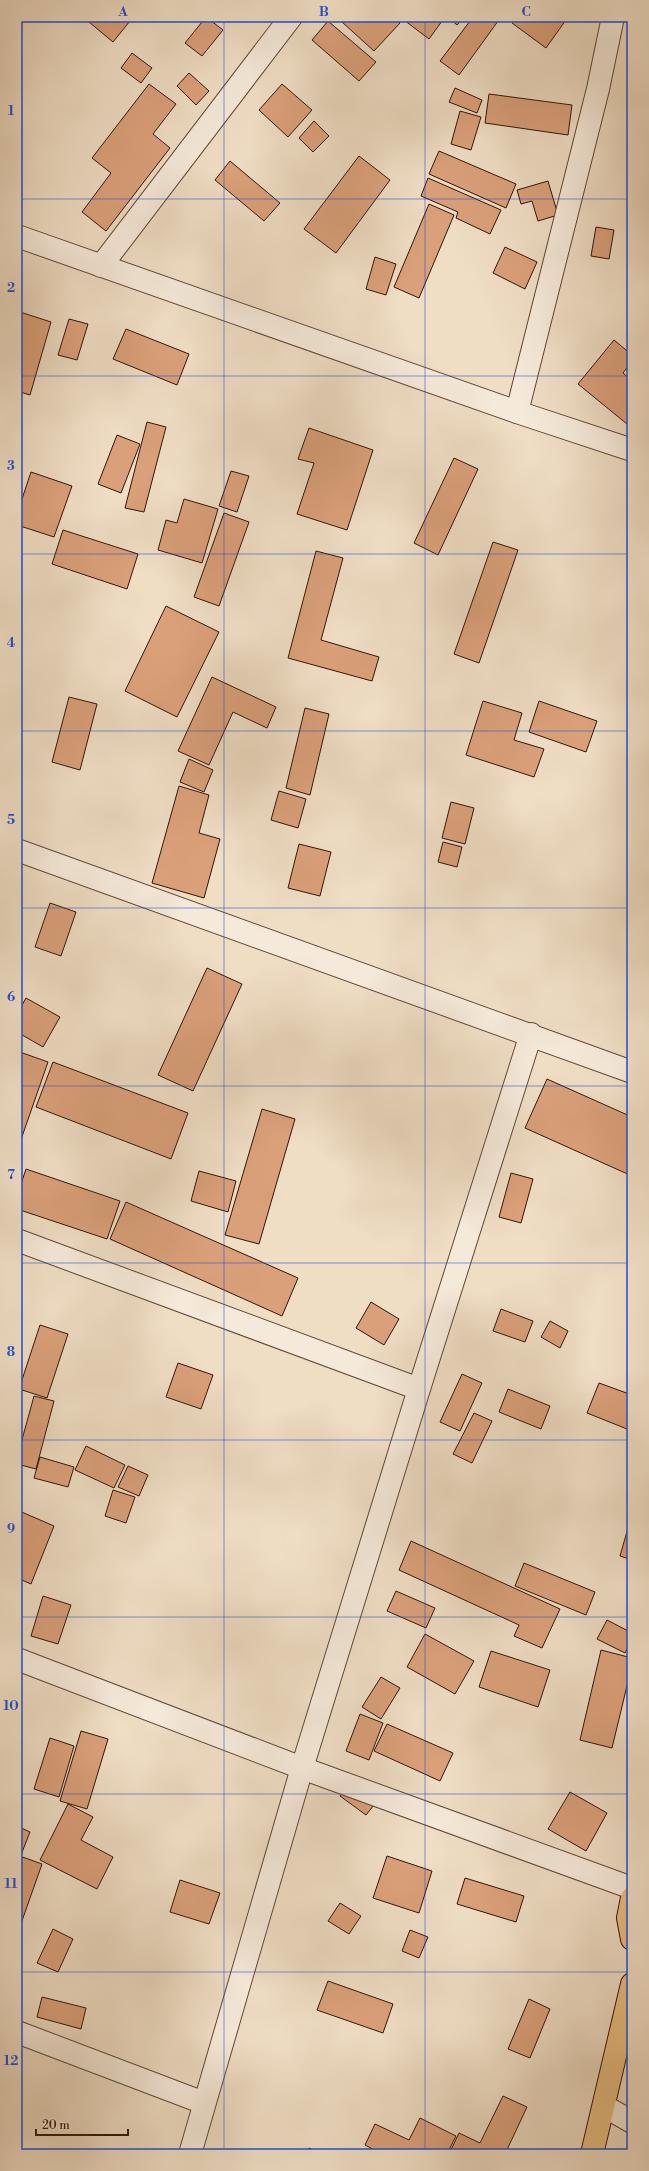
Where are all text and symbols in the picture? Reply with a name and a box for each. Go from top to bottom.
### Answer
text: A [117,4,128,20]
text: B [319,4,329,20]
text: C [521,4,531,20]
text: 1 [8,103,15,119]
text: 2 [7,280,15,296]
text: 3 [7,458,15,474]
text: 4 [7,635,16,651]
text: 5 [7,812,15,828]
text: 6 [7,989,15,1005]
text: 7 [7,1167,15,1183]
text: 8 [7,1344,15,1360]
text: 9 [7,1521,15,1537]
text: 10 [3,1698,19,1714]
text: 11 [5,1876,18,1892]
text: 12 [4,2053,18,2069]
scale bar [36,2111,128,2137]
text: 20 m [42,2118,70,2133]

